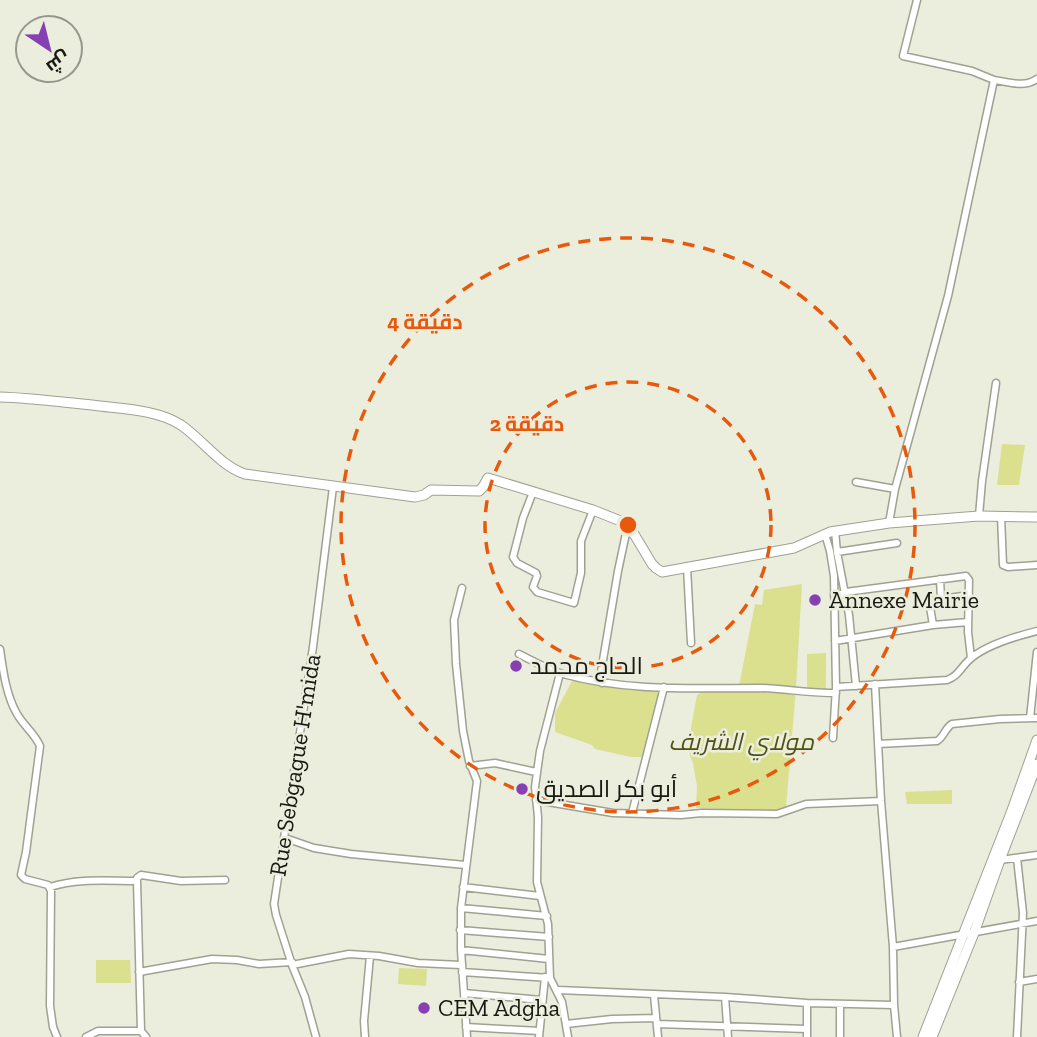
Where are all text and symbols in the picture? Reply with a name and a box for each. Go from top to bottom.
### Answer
north arrow [14,14,84,84]
text: ش [42,46,75,79]
text: 4 دقيقة [387,309,463,334]
text: 2 دقيقة [490,411,564,436]
centre of rings [616,513,640,537]
place label: Annexe Mairie [829,585,979,614]
marker: Annexe Mairie [807,592,823,608]
street label: Rue Sebgague H'mida [263,651,326,878]
place label: الحاج محمد [530,651,643,682]
marker: الحاج محمد [508,658,524,674]
park label: مولاي الشريف [668,727,814,761]
place label: أبو بكر الصديق [536,773,677,804]
marker: أبو بكر الصديق [514,781,530,797]
place label: CEM Adgha [438,993,561,1022]
marker: CEM Adgha [416,1000,432,1016]

